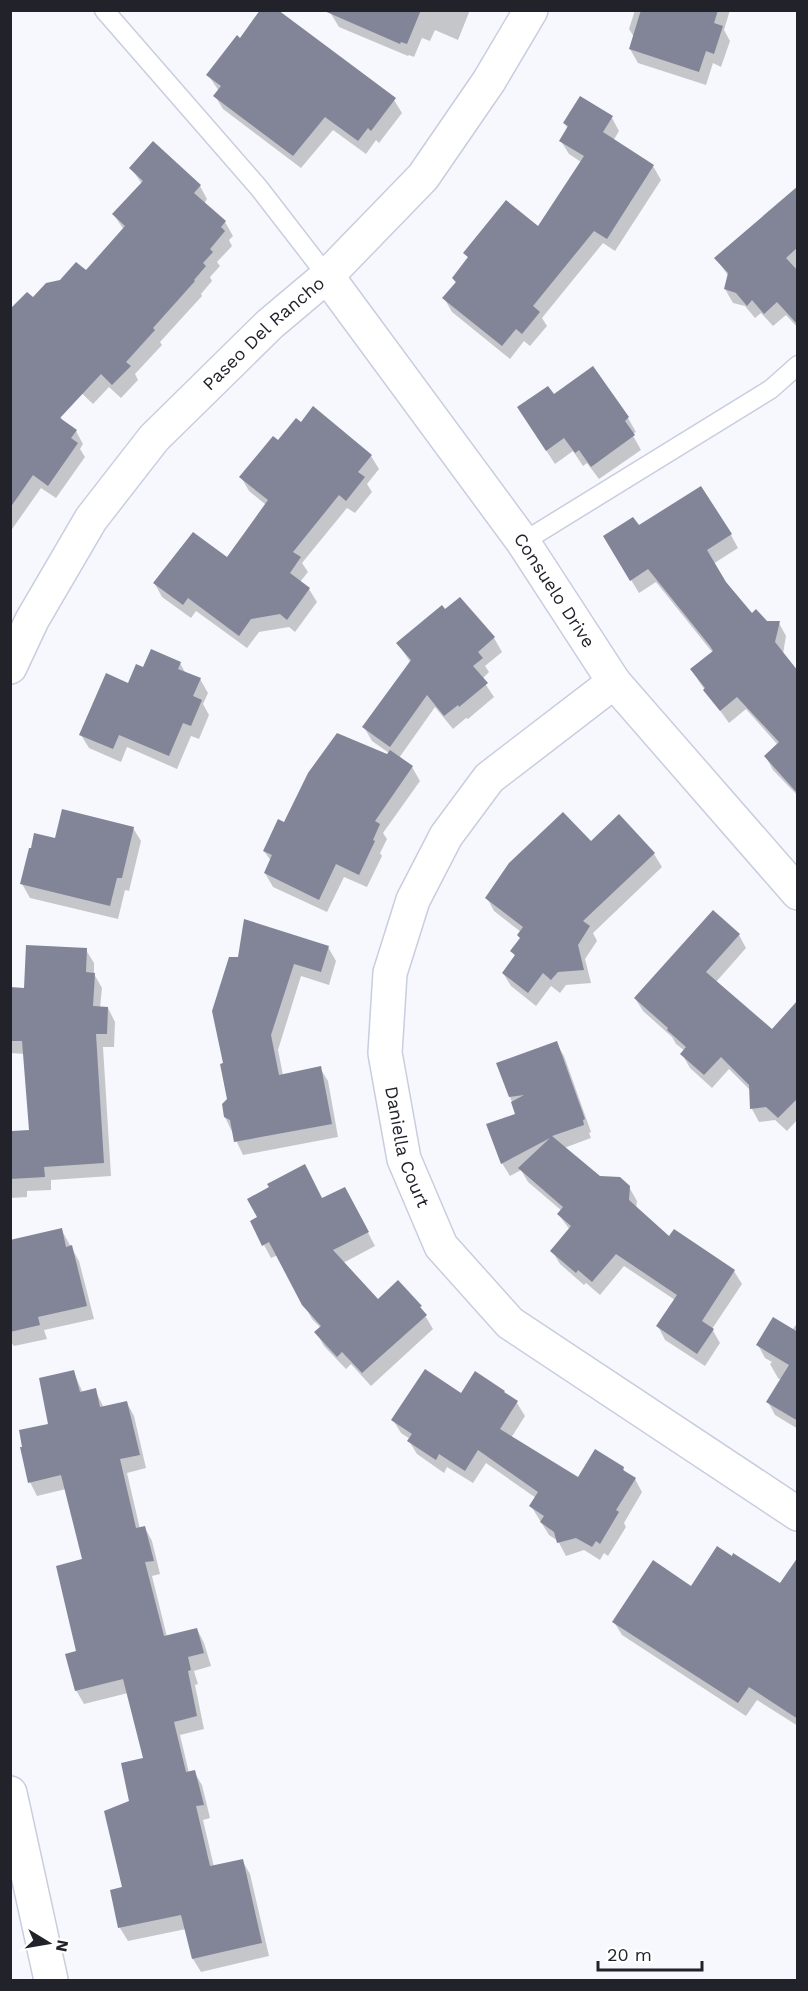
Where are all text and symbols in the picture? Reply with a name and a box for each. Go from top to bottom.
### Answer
street label: Paseo Del Rancho [198,272,328,394]
street label: Consuelo Drive [510,528,600,651]
street label: Daniella Court [381,1084,434,1211]
north arrow [18,1913,78,1973]
scale bar [598,1934,702,1972]
text: N [52,1938,73,1953]
text: 20 m [607,1944,652,1965]

